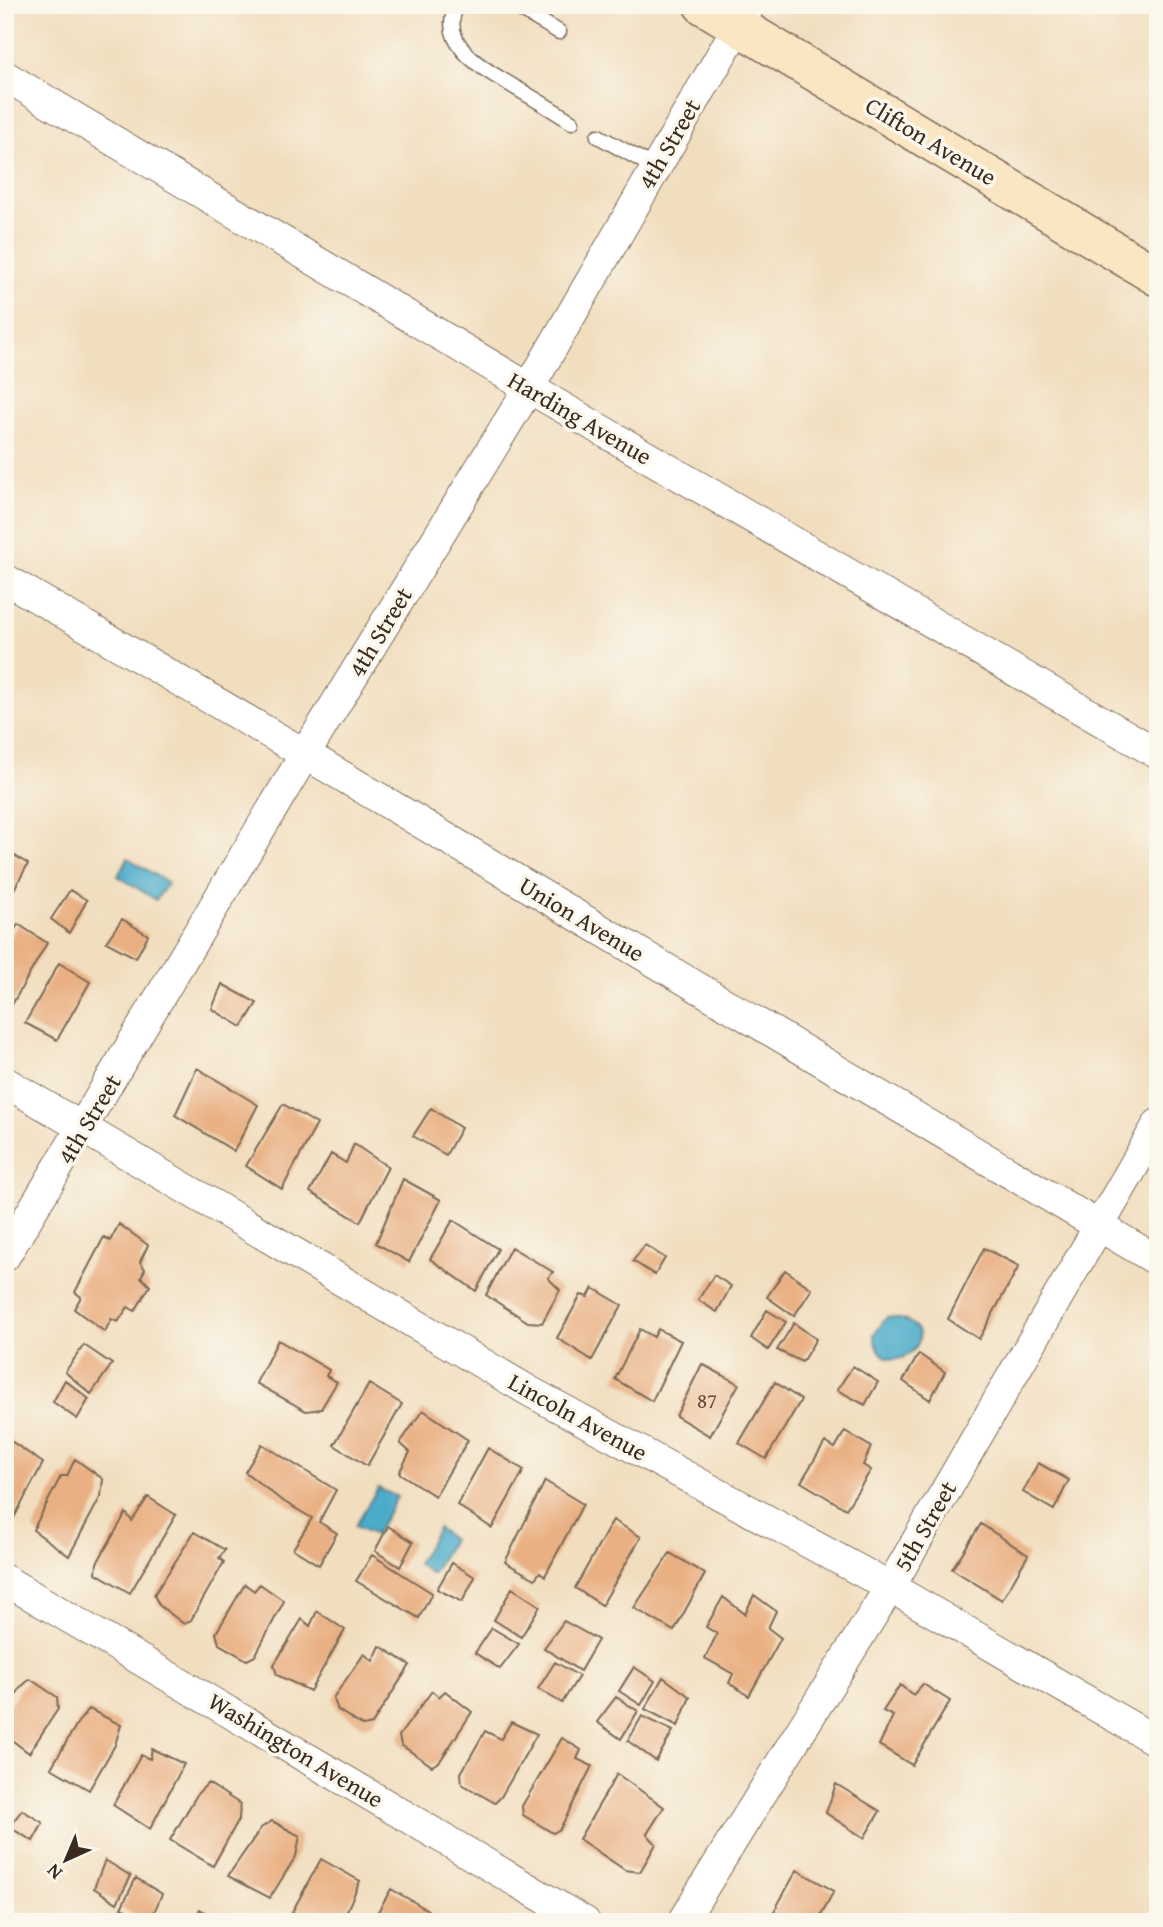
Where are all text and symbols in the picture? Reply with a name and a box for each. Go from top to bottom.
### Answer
street label: Clifton Avenue [859,88,1003,194]
street label: 4th Street [629,92,709,196]
street label: Harding Avenue [502,363,658,473]
street label: 4th Street [339,580,421,684]
street label: Union Avenue [513,868,651,970]
street label: 4th Street [48,1067,130,1171]
street label: Lincoln Avenue [502,1364,654,1470]
house number: 87 [697,1385,717,1416]
street label: 5th Street [885,1474,965,1578]
street label: Washington Avenue [202,1684,390,1816]
north arrow [32,1826,102,1896]
text: N [40,1858,68,1887]

